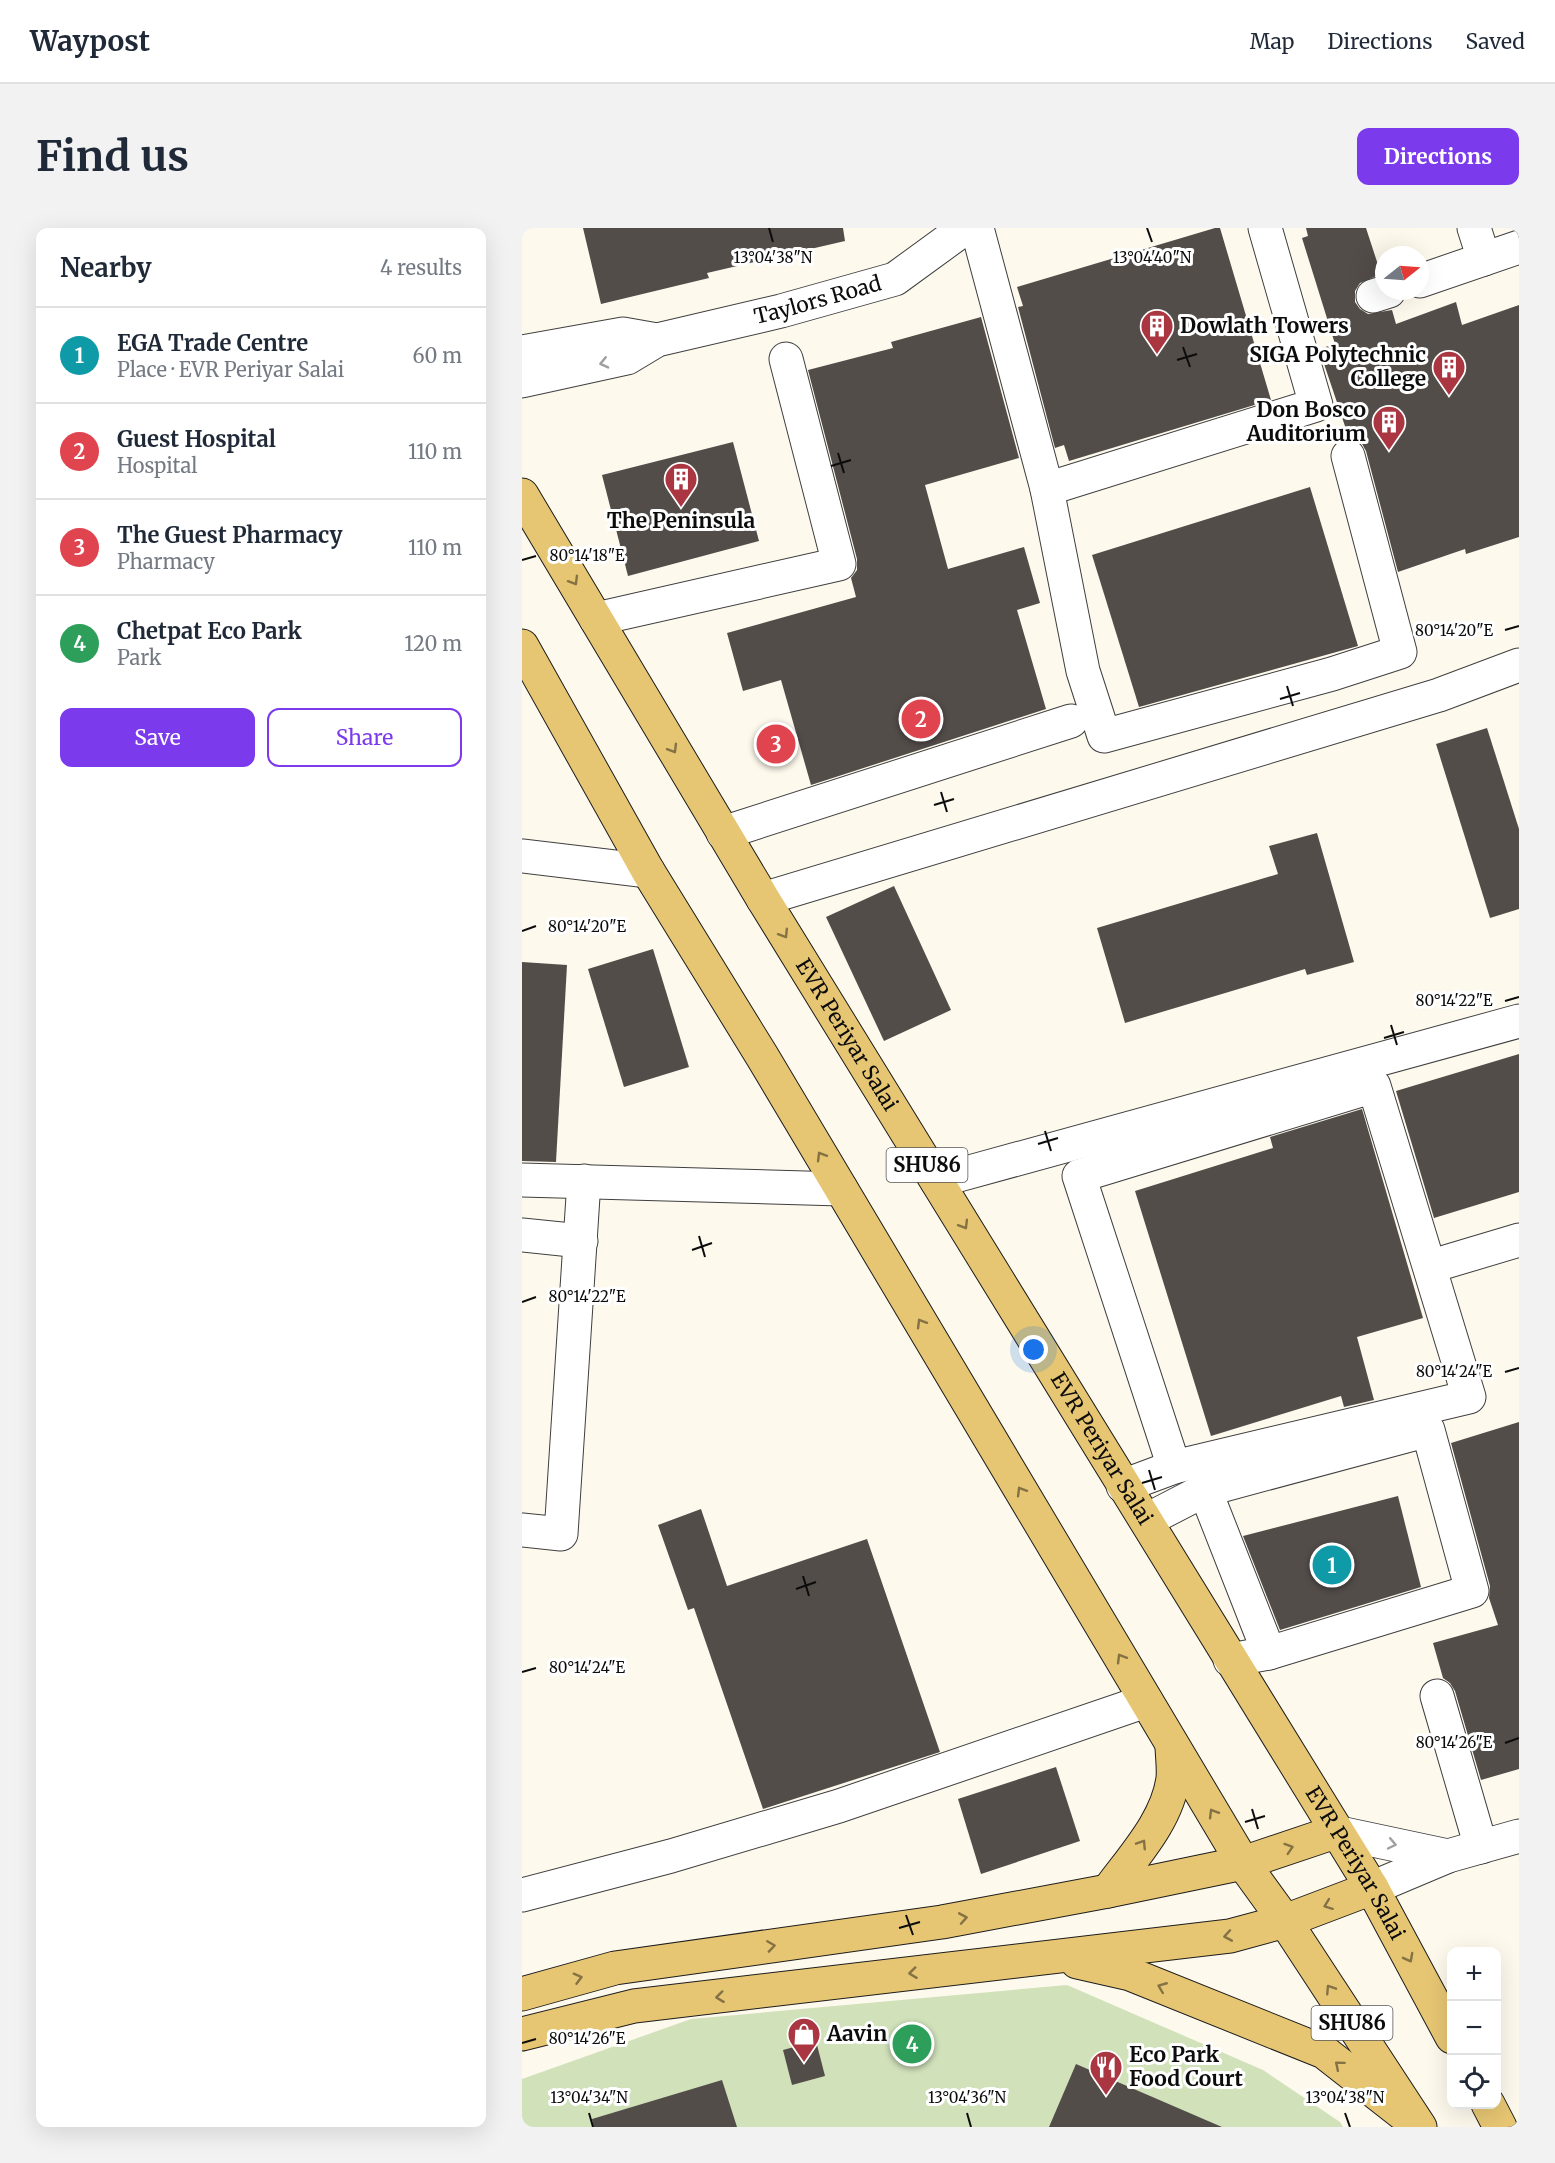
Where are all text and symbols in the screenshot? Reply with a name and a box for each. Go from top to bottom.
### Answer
text: Waypost [30,23,150,59]
text: Map [1250,28,1294,55]
text: Directions [1327,28,1432,55]
text: Saved [1465,28,1525,55]
button: Directions [1357,128,1519,185]
text: Find us [36,130,189,182]
north arrow [1375,246,1429,300]
text: 13°04'38"N [734,248,813,267]
text: 13°04'40"N [1113,248,1192,267]
text: Nearby [60,251,152,284]
text: 4 results [380,255,462,280]
street label: Taylors Road [751,269,885,330]
building icon: Dowlath Towers [1139,308,1175,355]
place label: Dowlath Towers [1180,312,1349,339]
text: EGA Trade Centre [117,329,308,357]
place label: SIGA Polytechnic College [1249,341,1426,392]
text: 1 [75,343,84,368]
text: 60 m [412,343,462,368]
building icon: SIGA Polytechnic College [1431,349,1467,396]
one-way arrow [599,356,609,369]
text: Place · EVR Periyar Salai [117,357,344,382]
place label: Don Bosco Auditorium [1246,396,1366,447]
building icon: Don Bosco Auditorium [1371,404,1407,451]
text: Guest Hospital [117,425,276,453]
text: 2 [74,439,85,464]
text: 110 m [408,439,462,464]
text: Hospital [117,453,197,478]
building icon: The Peninsula [663,461,699,508]
place label: The Peninsula [607,507,756,534]
text: The Guest Pharmacy [117,521,342,549]
text: 3 [74,535,85,560]
text: 110 m [408,535,462,560]
text: 80°14'18"E [550,546,625,565]
text: Pharmacy [117,549,215,574]
one-way arrow [566,575,578,585]
text: Chetpat Eco Park [117,617,302,645]
text: 80°14'20"E [1415,621,1493,640]
text: 4 [73,631,86,656]
text: 120 m [404,631,462,656]
text: Park [117,645,161,670]
pin: 2 [902,696,940,742]
button: Save [60,708,255,767]
button: Share [267,708,462,767]
pin: 3 [756,722,796,766]
one-way arrow [666,743,677,753]
text: 80°14'20"E [548,917,626,936]
one-way arrow [777,928,789,938]
street label: EVR Periyar Salai [790,953,904,1116]
text: 80°14'22"E [1416,991,1493,1010]
road number: SHU86 [886,1148,968,1182]
one-way arrow [817,1152,828,1162]
one-way arrow [956,1219,968,1229]
text: 80°14'22"E [549,1287,626,1306]
one-way arrow [916,1319,928,1329]
your location [1019,1335,1048,1364]
text: 80°14'24"E [1416,1362,1493,1381]
street label: EVR Periyar Salai [1045,1367,1159,1530]
one-way arrow [1016,1487,1028,1497]
pin: 1 [1312,1542,1352,1588]
one-way arrow [1116,1654,1128,1664]
text: 80°14'24"E [549,1658,626,1677]
text: 80°14'26"E [1416,1733,1493,1752]
street label: EVR Periyar Salai [1300,1781,1411,1945]
one-way arrow [1208,1809,1220,1819]
one-way arrow [1386,1837,1396,1850]
one-way arrow [1135,1839,1146,1850]
one-way arrow [1283,1842,1294,1855]
one-way arrow [1324,1897,1334,1910]
one-way arrow [958,1912,968,1925]
one-way arrow [1224,1929,1234,1942]
one-way arrow [766,1941,775,1953]
map controls [1447,1947,1501,2109]
button: + [1447,1947,1501,2001]
one-way arrow [1402,1952,1413,1963]
one-way arrow [909,1967,918,1979]
one-way arrow [573,1973,583,1985]
one-way arrow [1157,1982,1168,1994]
one-way arrow [1325,1985,1337,1995]
one-way arrow [715,1990,724,2002]
button: − [1447,2001,1501,2055]
road number: SHU86 [1312,2006,1392,2040]
shop icon: Aavin [786,2016,822,2063]
place label: Aavin [826,2020,887,2047]
pin: 4 [892,2022,932,2066]
text: 80°14'26"E [549,2029,626,2048]
place label: Eco Park Food Court [1129,2041,1244,2092]
restaurant icon: Eco Park Food Court [1088,2049,1124,2096]
button: locate [1447,2055,1501,2109]
one-way arrow [1335,2061,1346,2072]
text: 13°04'34"N [550,2088,628,2107]
text: 13°04'36"N [928,2088,1006,2107]
text: 13°04'38"N [1306,2088,1385,2107]

